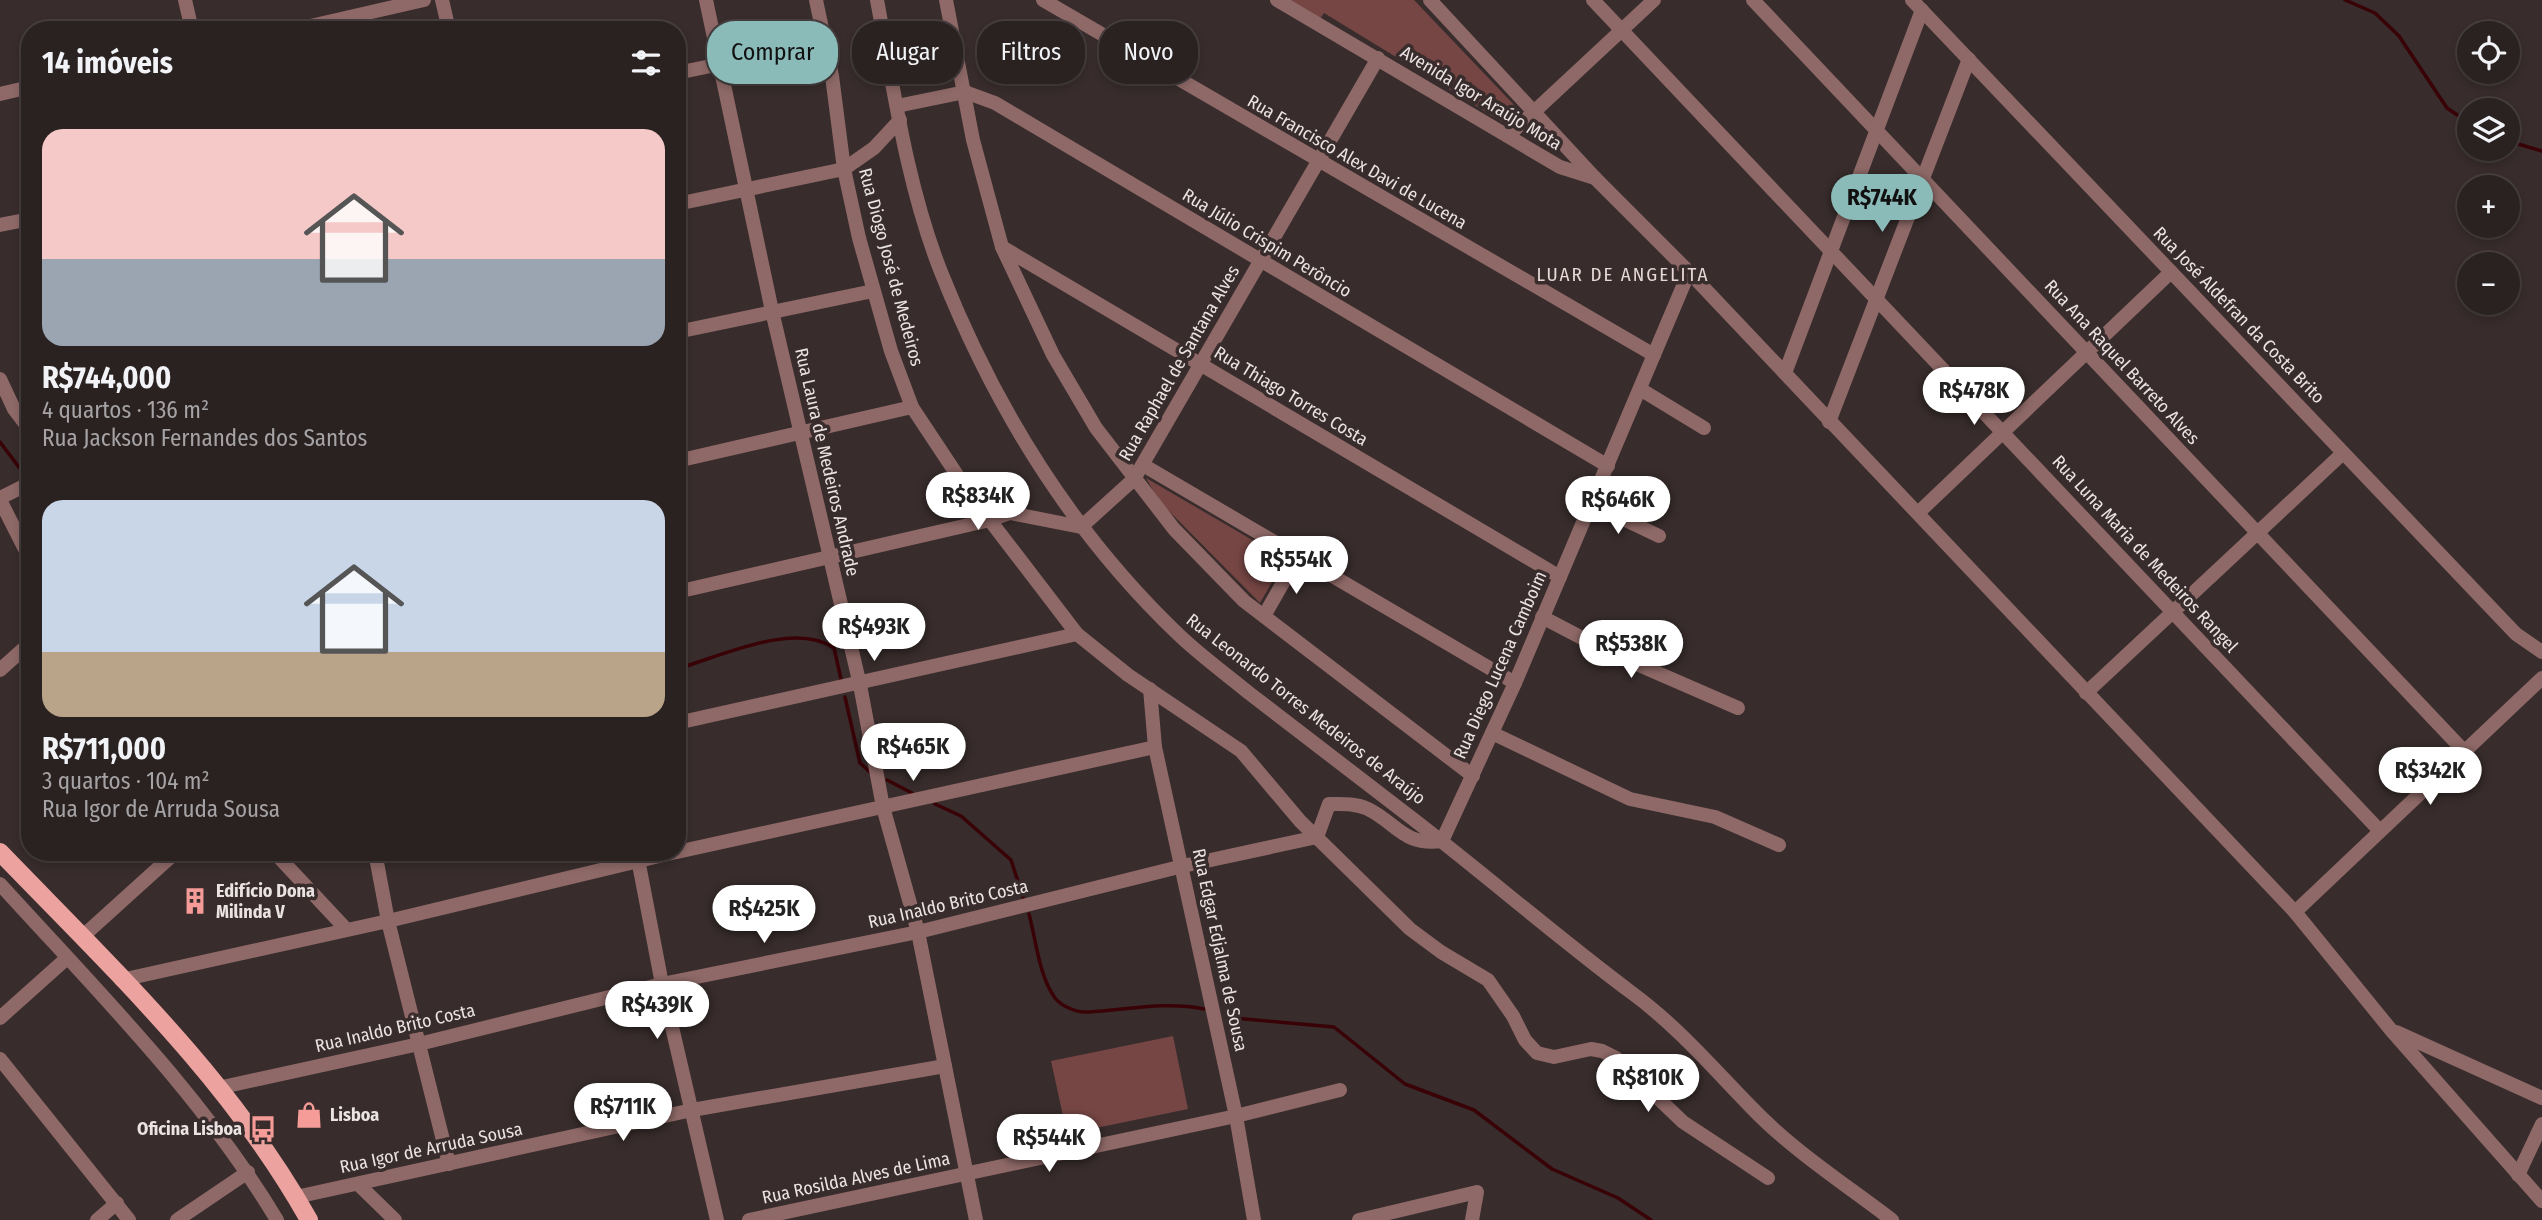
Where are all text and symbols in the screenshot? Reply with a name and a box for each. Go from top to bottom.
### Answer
chip: Comprar [707,21,838,84]
chip: Alugar [852,21,963,84]
chip: Filtros [977,21,1085,84]
chip: Novo [1099,21,1198,84]
map controls [2457,21,2520,315]
button: locate [2457,21,2520,84]
street label: Avenida Igor Araújo Mota [1396,41,1566,155]
icon: filters [627,44,665,82]
text: 14 imóveis [42,45,173,81]
street label: Rua Francisco Alex Davi de Lucena [1243,90,1471,234]
button: layers [2457,98,2520,161]
street label: Rua Diogo José de Medeiros [854,166,928,369]
pin: R$744K [1825,174,1939,234]
icon: home [291,175,417,301]
button: + [2457,175,2520,238]
text: R$744K [1847,183,1917,211]
street label: Rua Júlio Crispim Perôncio [1178,184,1356,302]
street label: Rua José Aldefran da Costa Brito [2149,222,2329,408]
button: − [2457,252,2520,315]
street label: Rua Raphael de Santana Alves [1114,261,1244,465]
district label: LUAR DE ANGELITA [1537,263,1709,286]
street label: Rua Ana Raquel Barreto Alves [2040,275,2204,449]
street label: Rua Thiago Torres Costa [1210,341,1372,451]
street label: Rua Laura de Medeiros Andrade [790,346,864,578]
text: R$744,000 [42,360,171,396]
pin: R$478K [1917,368,2031,427]
text: R$478K [1939,376,2009,404]
text: 4 quartos · 136 m² [42,396,209,424]
text: Rua Jackson Fernandes dos Santos [42,424,367,452]
street label: Rua Luna Maria de Medeiros Rangel [2048,451,2243,657]
pin: R$834K [921,472,1035,532]
pin: R$646K [1561,476,1675,536]
text: R$834K [942,481,1014,509]
text: R$646K [1581,485,1655,513]
pin: R$554K [1239,536,1353,596]
text: R$554K [1260,545,1332,573]
icon: home [291,546,417,672]
street label: Rua Diego Lucena Camboim [1449,568,1551,762]
pin: R$493K [817,604,931,663]
street label: Rua Leonardo Torres Medeiros de Araújo [1182,609,1430,809]
text: R$493K [838,612,910,640]
pin: R$538K [1574,620,1688,680]
text: R$538K [1595,629,1667,657]
pin: R$465K [856,724,970,783]
text: R$711,000 [42,731,166,767]
text: R$465K [877,732,949,760]
pin: R$342K [2373,748,2487,807]
text: R$342K [2395,756,2465,784]
text: 3 quartos · 104 m² [42,767,210,795]
text: Rua Igor de Arruda Sousa [42,795,280,823]
street label: Rua Edgar Edjalma de Sousa [1188,846,1252,1054]
street label: Rua Inaldo Brito Costa [866,875,1030,933]
place label: Edifício Dona Milinda V [216,880,315,923]
building icon: Edifício Dona Milinda V [180,886,210,916]
pin: R$425K [707,886,821,945]
text: R$425K [728,894,800,922]
pin: R$439K [600,982,714,1041]
text: R$439K [621,990,693,1018]
street label: Rua Inaldo Brito Costa [313,999,477,1057]
pin: R$810K [1591,1054,1705,1114]
text: R$810K [1612,1063,1684,1091]
pin: R$711K [566,1084,680,1143]
text: R$711K [590,1092,656,1120]
shop icon: Lisboa [294,1100,324,1130]
place label: Lisboa [330,1104,379,1126]
bus stop icon: Oficina Lisboa [248,1114,278,1144]
pin: R$544K [992,1114,1106,1174]
place label: Oficina Lisboa [137,1118,242,1140]
street label: Rua Igor de Arruda Sousa [338,1118,525,1178]
text: R$544K [1013,1123,1085,1151]
street label: Rua Rosilda Alves de Lima [760,1147,952,1209]

